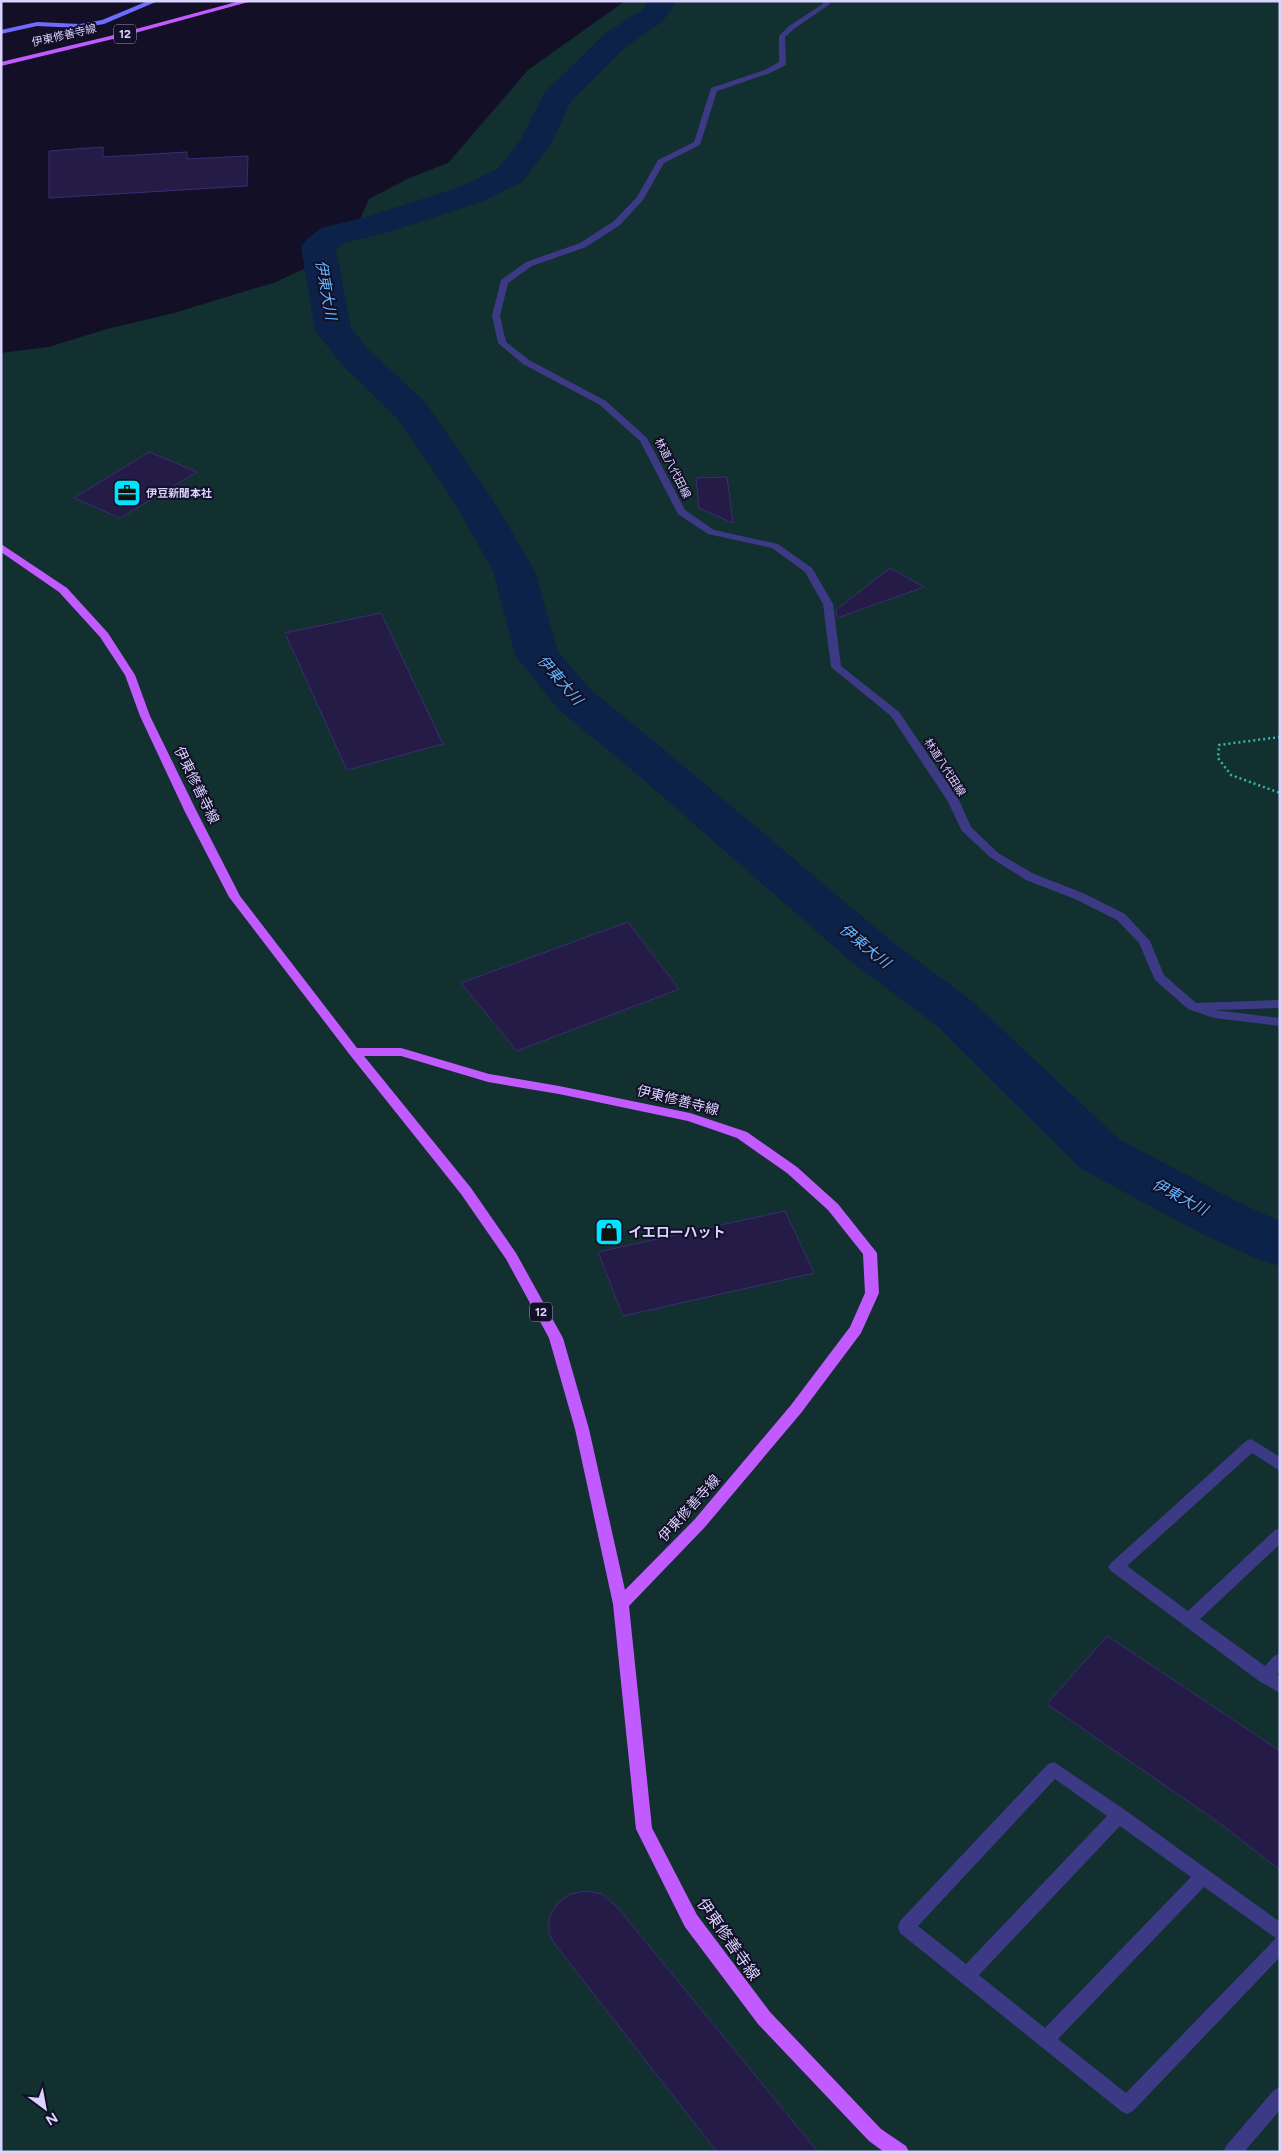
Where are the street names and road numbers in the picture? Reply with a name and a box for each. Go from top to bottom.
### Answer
street label: 伊東修善寺線 [30,22,98,49]
road number: 12 [114,24,136,44]
street label: 林道八代田線 [652,436,693,501]
street label: 林道八代田線 [921,736,968,798]
street label: 伊東修善寺線 [170,744,223,827]
street label: 伊東修善寺線 [635,1082,721,1119]
road number: 12 [530,1302,552,1321]
street label: 伊東修善寺線 [655,1471,724,1545]
street label: 伊東修善寺線 [693,1895,764,1984]

